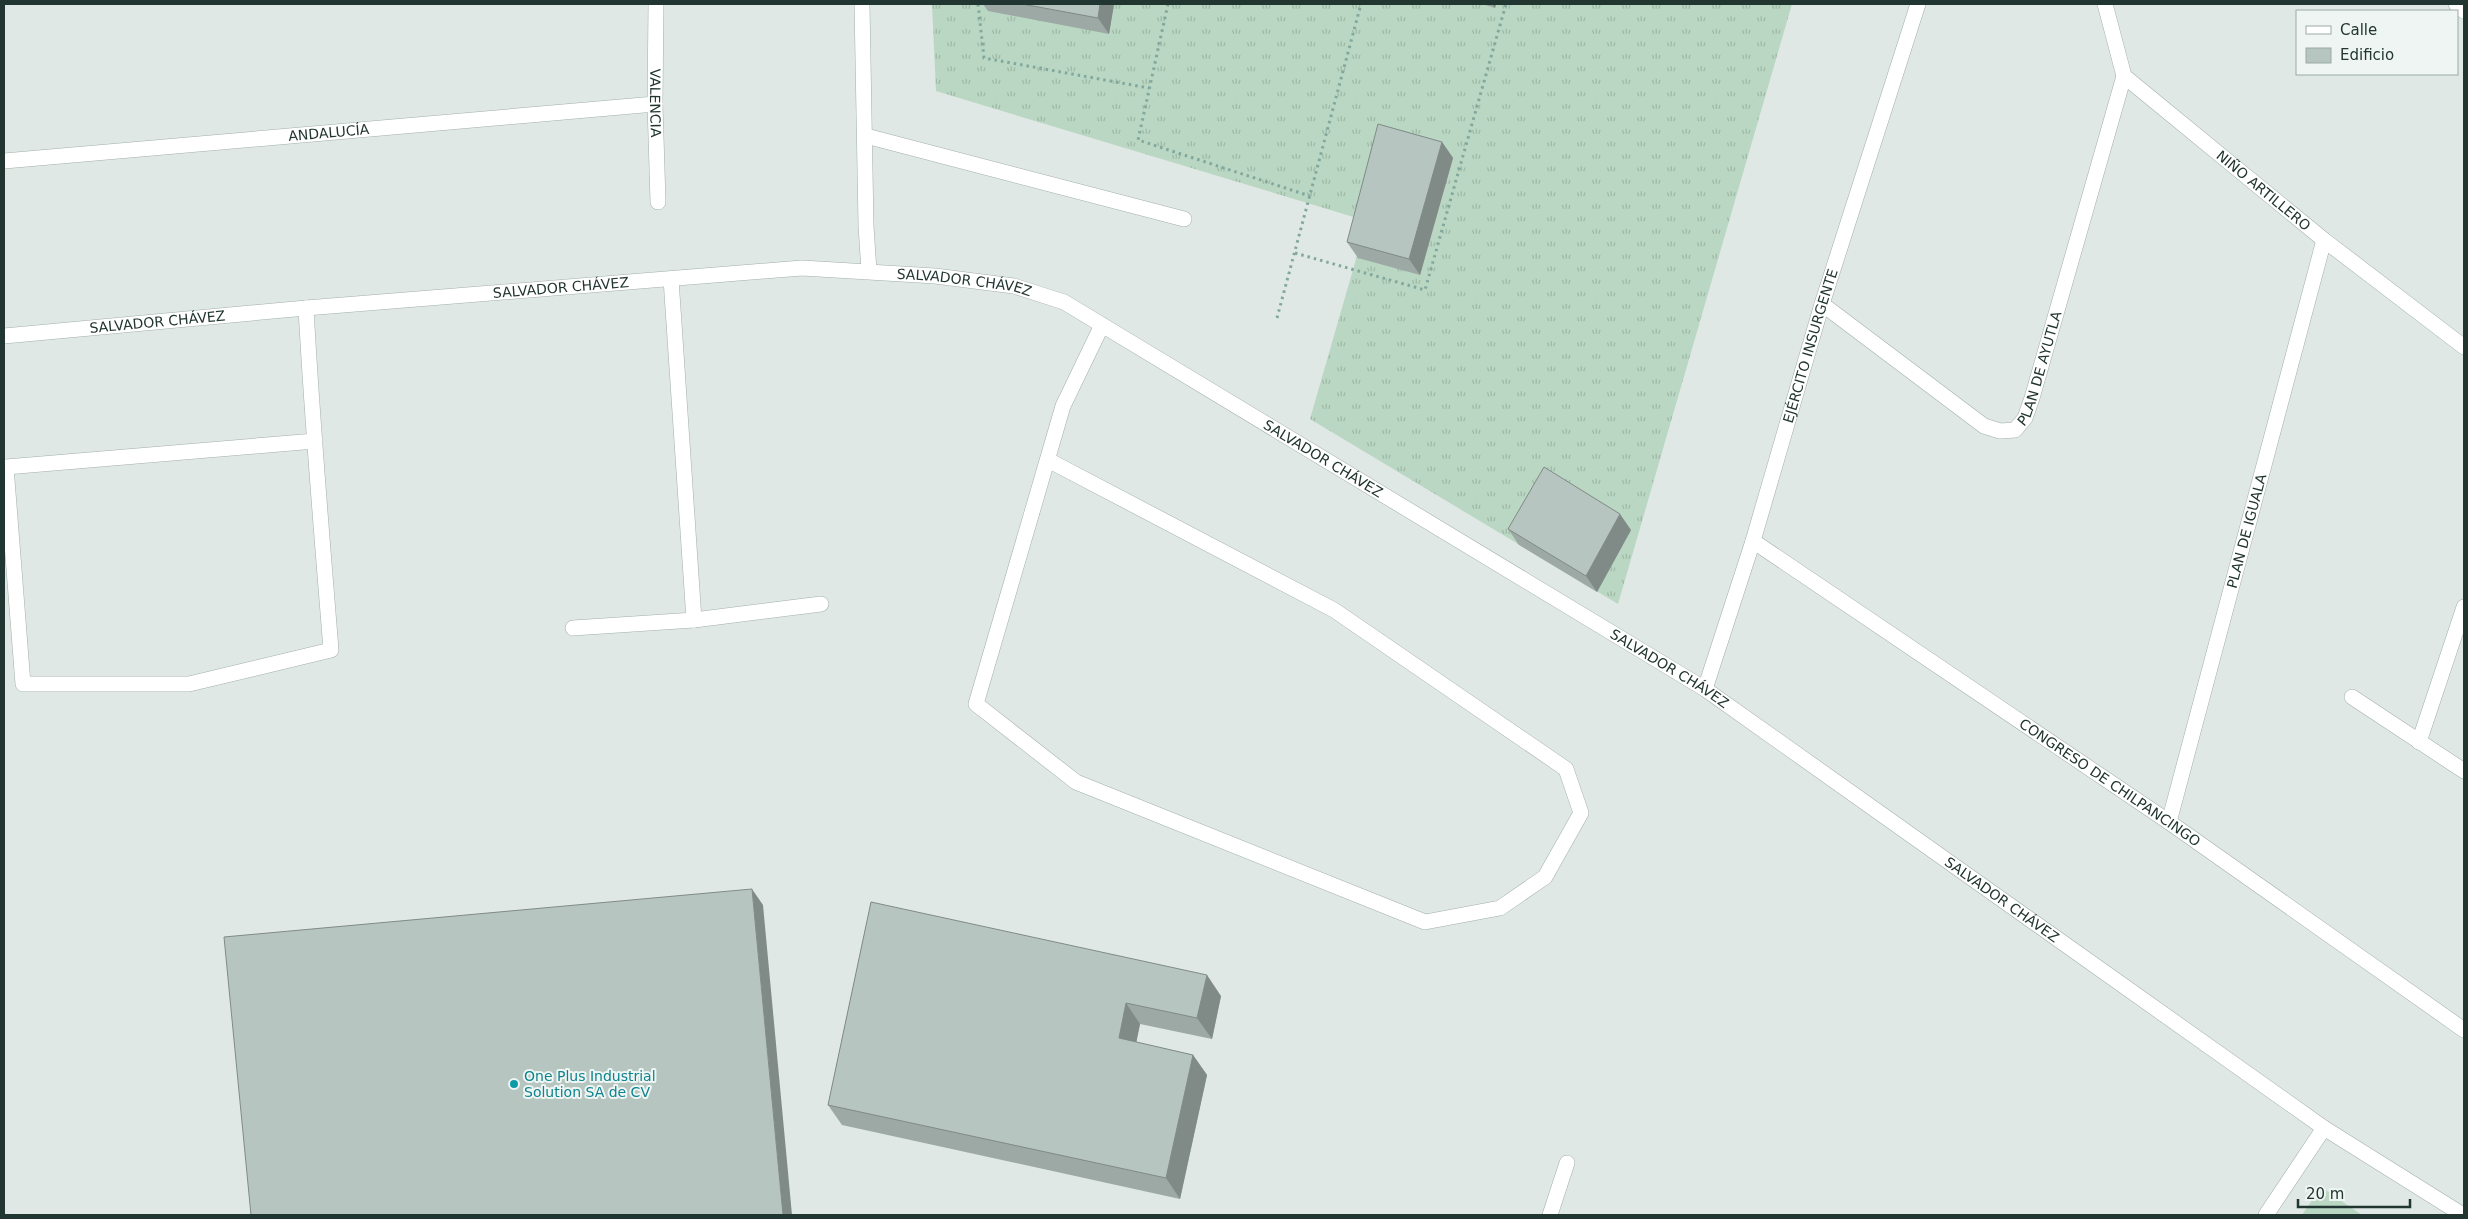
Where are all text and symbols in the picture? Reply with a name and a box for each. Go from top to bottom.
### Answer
legend [2296,10,2458,75]
text: Calle [2340,21,2377,39]
text: Edificio [2340,46,2394,64]
street label: VALENCIA [647,68,664,138]
street label: ANDALUCÍA [288,121,370,144]
street label: NIÑO ARTILLERO [2213,147,2314,234]
street label: SALVADOR CHÁVEZ [896,266,1034,299]
street label: EJÉRCITO INSURGENTE [1780,267,1841,425]
street label: SALVADOR CHÁVEZ [492,274,629,301]
street label: SALVADOR CHÁVEZ [89,308,226,336]
street label: PLAN DE AYUTLA [2014,309,2065,429]
street label: SALVADOR CHÁVEZ [1261,416,1386,501]
street label: PLAN DE IGUALA [2224,472,2269,590]
street label: SALVADOR CHÁVEZ [1607,626,1732,711]
street label: CONGRESO DE CHILPANCINGO [2016,715,2204,850]
street label: SALVADOR CHÁVEZ [1942,854,2062,945]
place label: One Plus Industrial Solution SA de CV [524,1068,656,1100]
marker: One Plus Industrial Solution SA de CV [508,1078,520,1090]
scale bar [2298,1176,2410,1208]
text: 20 m [2306,1185,2344,1203]

